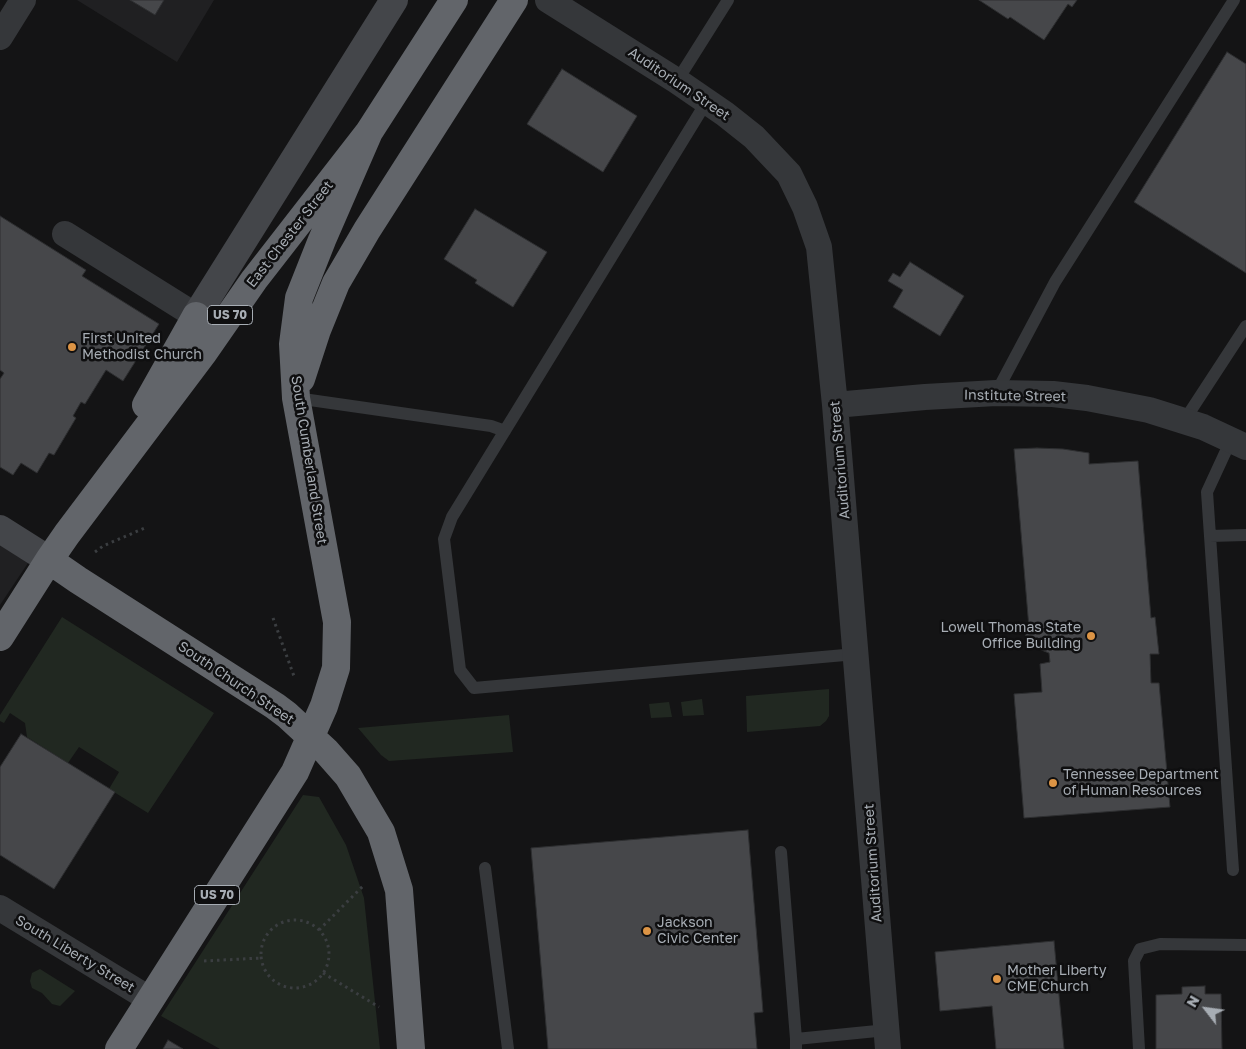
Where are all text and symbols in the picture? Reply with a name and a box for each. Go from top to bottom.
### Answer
street label: Auditorium Street [625,44,733,124]
street label: East Chester Street [243,177,337,291]
road number: US 70 [208,306,252,324]
place label: First United Methodist Church [82,331,202,364]
marker: First United Methodist Church [66,341,78,353]
street label: South Cumberland Street [287,374,331,546]
street label: Institute Street [964,387,1066,405]
street label: Auditorium Street [826,400,854,520]
place label: Lowell Thomas State Office Building [940,620,1081,652]
marker: Lowell Thomas State Office Building [1085,630,1097,642]
street label: South Church Street [175,638,297,728]
place label: Tennessee Department of Human Resources [1063,767,1219,800]
marker: Tennessee Department of Human Resources [1047,777,1059,789]
street label: Auditorium Street [860,803,886,923]
road number: US 70 [194,886,240,904]
street label: South Liberty Street [12,912,138,996]
place label: Jackson Civic Center [657,915,738,948]
marker: Jackson Civic Center [641,925,653,937]
place label: Mother Liberty CME Church [1007,963,1107,996]
marker: Mother Liberty CME Church [991,973,1003,985]
north arrow [1181,984,1231,1034]
text: N [1183,992,1203,1010]

